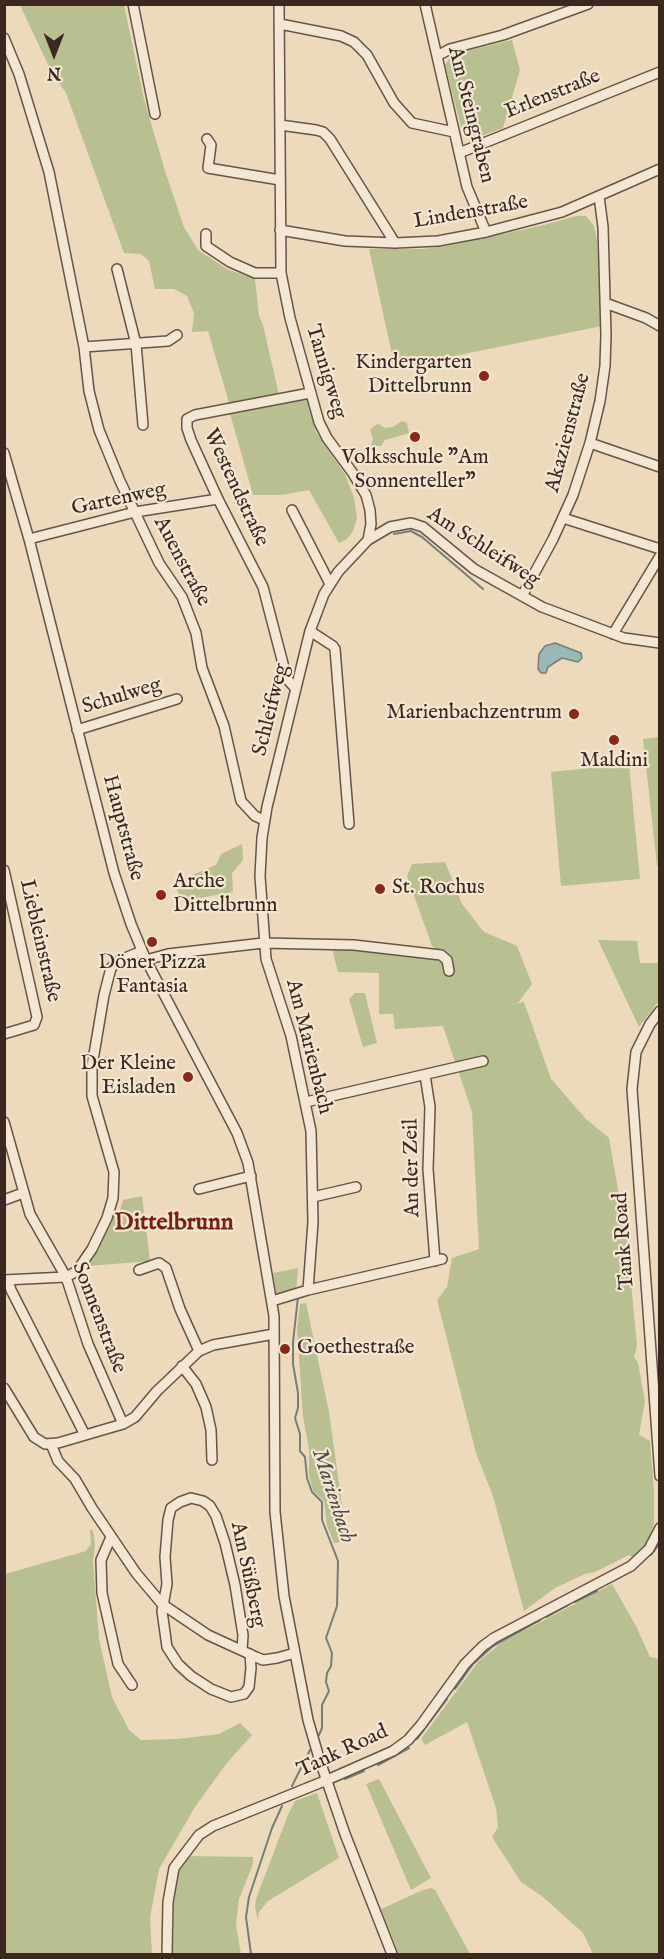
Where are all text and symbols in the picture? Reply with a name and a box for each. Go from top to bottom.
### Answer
north arrow [24,24,84,84]
street label: Am Steingraben [441,44,499,186]
text: N [47,62,61,82]
street label: Erlenstraße [502,64,604,126]
street label: Lindenstraße [412,191,530,235]
street label: Tannigweg [299,322,351,422]
place label: Kindergarten Dittelbrunn [355,351,472,401]
marker: Kindergarten Dittelbrunn [477,369,491,383]
street label: Akazienstraße [541,371,597,495]
street label: Westendstraße [197,425,273,551]
marker: Volksschule "Am Sonnenteller" [408,430,422,444]
place label: Volksschule "Am Sonnenteller" [341,446,489,496]
street label: Gartenweg [69,478,169,522]
street label: Am Schleifweg [422,502,544,594]
street label: Auenstraße [147,513,215,611]
street label: Schleifweg [248,661,296,759]
street label: Schulweg [79,673,165,721]
place label: Marienbachzentrum [386,701,562,727]
marker: Marienbachzentrum [567,707,581,721]
marker: Maldini [607,733,621,747]
place label: Maldini [580,749,648,775]
street label: Hauptstraße [96,772,148,884]
place label: Arche Dittelbrunn [173,870,277,920]
place label: St. Rochus [392,876,485,902]
street label: Liebleinstraße [13,877,65,1005]
marker: St. Rochus [373,882,387,896]
marker: Arche Dittelbrunn [154,888,168,902]
marker: Döner Pizza Fantasia [145,935,159,949]
place label: Döner Pizza Fantasia [98,951,206,1001]
street label: Am Marienbach [279,977,337,1117]
place label: Der Kleine Eisladen [80,1052,176,1102]
marker: Der Kleine Eisladen [181,1070,195,1084]
street label: An der Zeil [400,1118,426,1218]
street label: Tank Road [609,1192,641,1290]
district label: Dittelbrunn [114,1210,234,1238]
street label: Sonnenstraße [65,1259,131,1377]
place label: Goethestraße [297,1336,414,1362]
marker: Goethestraße [278,1342,292,1356]
water label: Marienbach [304,1446,360,1546]
street label: Am Süßberg [224,1520,270,1630]
street label: Tank Road [294,1720,392,1784]

